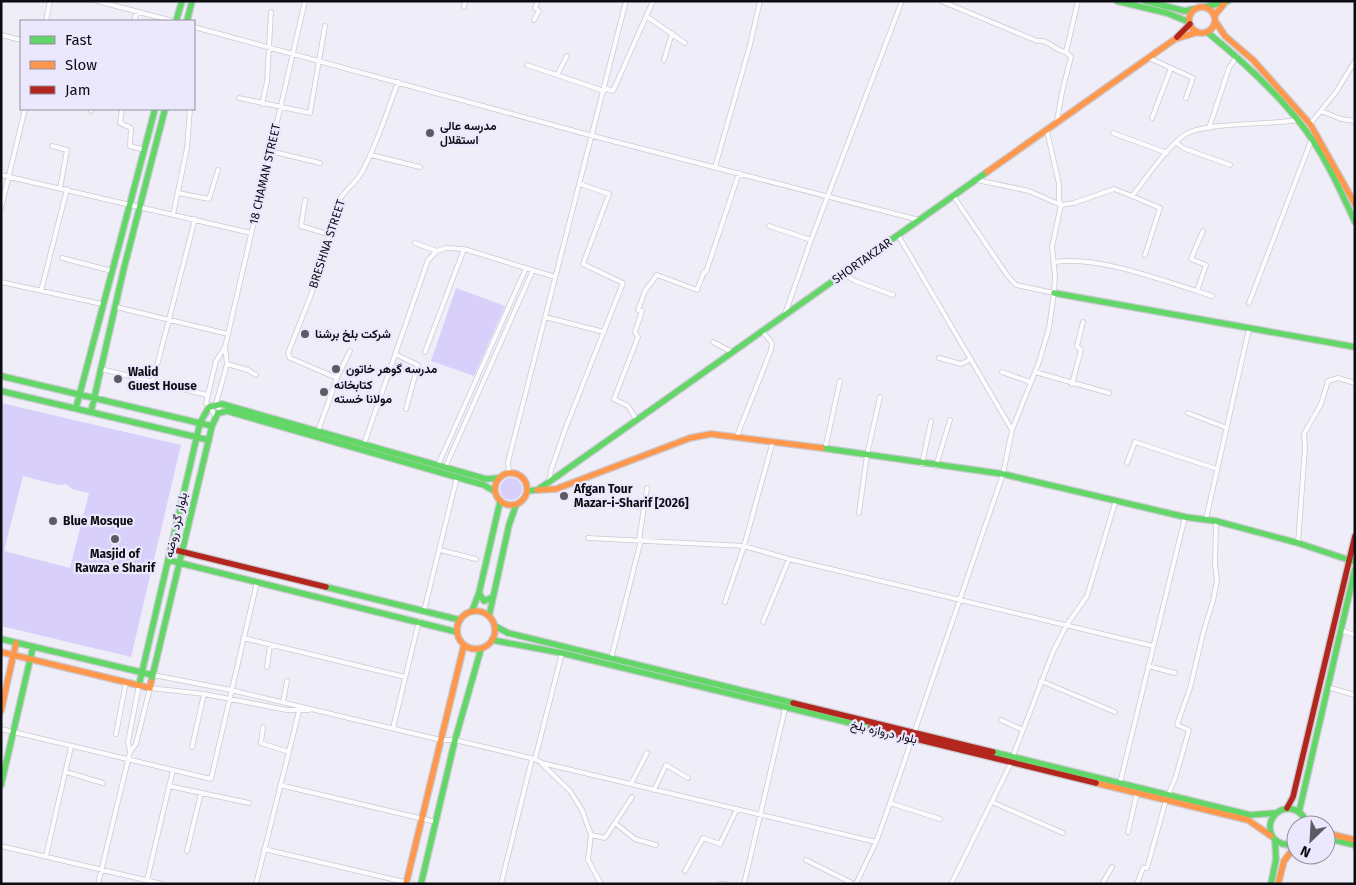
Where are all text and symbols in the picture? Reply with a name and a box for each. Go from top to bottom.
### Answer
legend [20,20,195,110]
text: Fast [65,31,92,49]
text: Slow [65,56,97,74]
text: Jam [65,81,91,99]
place label: مدرسه عالی استقلال [440,119,497,147]
street label: 18 CHAMAN STREET [247,121,284,226]
marker: مدرسه عالی استقلال [424,127,436,139]
street label: BRESHNA STREET [306,197,348,290]
street label: SHORTAKZAR [829,235,895,287]
place label: شرکت بلخ برشنا [315,327,391,342]
marker: شرکت بلخ برشنا [299,328,311,340]
place label: مدرسه گوهر خاتون [346,362,438,377]
marker: مدرسه گوهر خاتون [330,363,342,375]
place label: Walid Guest House [128,365,197,393]
marker: Walid Guest House [112,373,124,385]
place label: کتابخانه مولانا خسته [334,378,392,407]
marker: کتابخانه مولانا خسته [318,386,330,398]
place label: Afgan Tour Mazar-i-Sharif [2026] [573,482,689,510]
marker: Afgan Tour Mazar-i-Sharif [2026] [558,490,570,502]
street label: بلوار گرد روضه [162,491,191,559]
place label: Blue Mosque [63,514,134,528]
marker: Blue Mosque [47,515,59,527]
marker: Masjid of Rawza e Sharif [109,533,121,545]
place label: Masjid of Rawza e Sharif [75,547,157,575]
street label: بلوار دروازه بلخ [849,718,919,748]
north arrow [1286,815,1336,865]
text: N [1298,842,1314,861]

